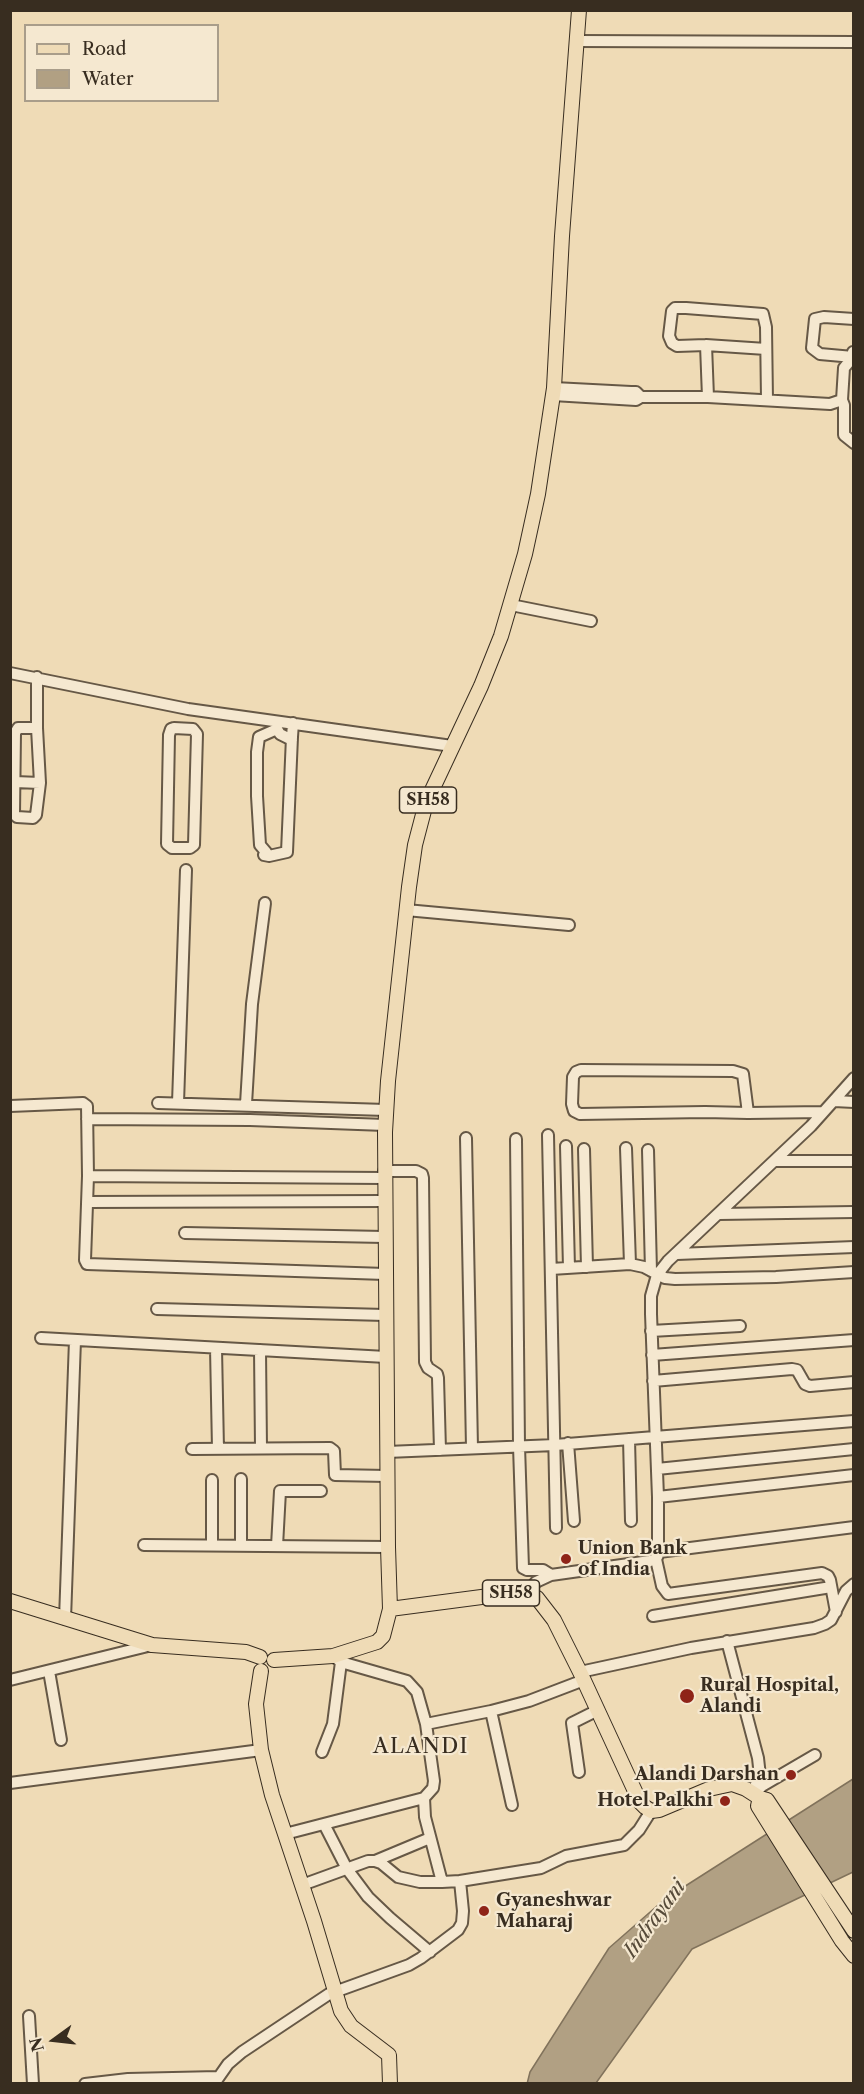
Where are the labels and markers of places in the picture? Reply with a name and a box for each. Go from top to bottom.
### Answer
place label: Union Bank of India [578,1538,687,1580]
marker: Union Bank of India [559,1552,573,1566]
place label: Rural Hospital, Alandi [700,1675,839,1718]
marker: Rural Hospital, Alandi [678,1687,696,1705]
place label: Alandi Darshan [635,1764,779,1786]
marker: Alandi Darshan [784,1768,798,1782]
place label: Hotel Palkhi [597,1790,713,1812]
marker: Hotel Palkhi [718,1794,732,1808]
place label: Gyaneshwar Maharaj [496,1890,612,1932]
marker: Gyaneshwar Maharaj [477,1904,491,1918]

